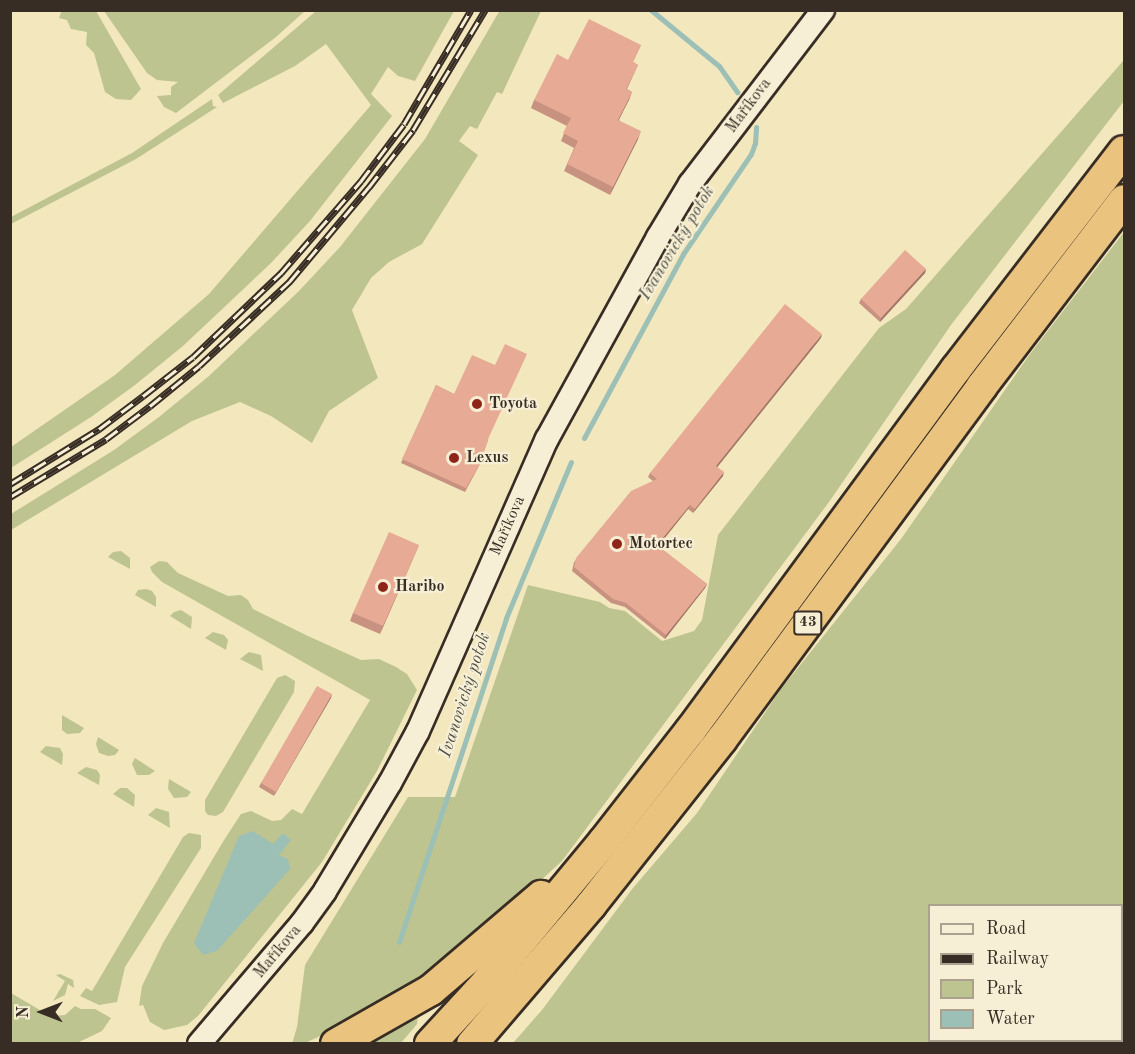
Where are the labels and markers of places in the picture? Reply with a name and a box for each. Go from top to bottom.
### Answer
place label: Toyota [489,394,537,414]
marker: Toyota [470,397,484,411]
place label: Lexus [466,448,508,468]
marker: Lexus [447,451,461,465]
place label: Motortec [629,534,693,554]
marker: Motortec [610,537,624,551]
place label: Haribo [395,577,445,597]
marker: Haribo [376,580,390,594]

